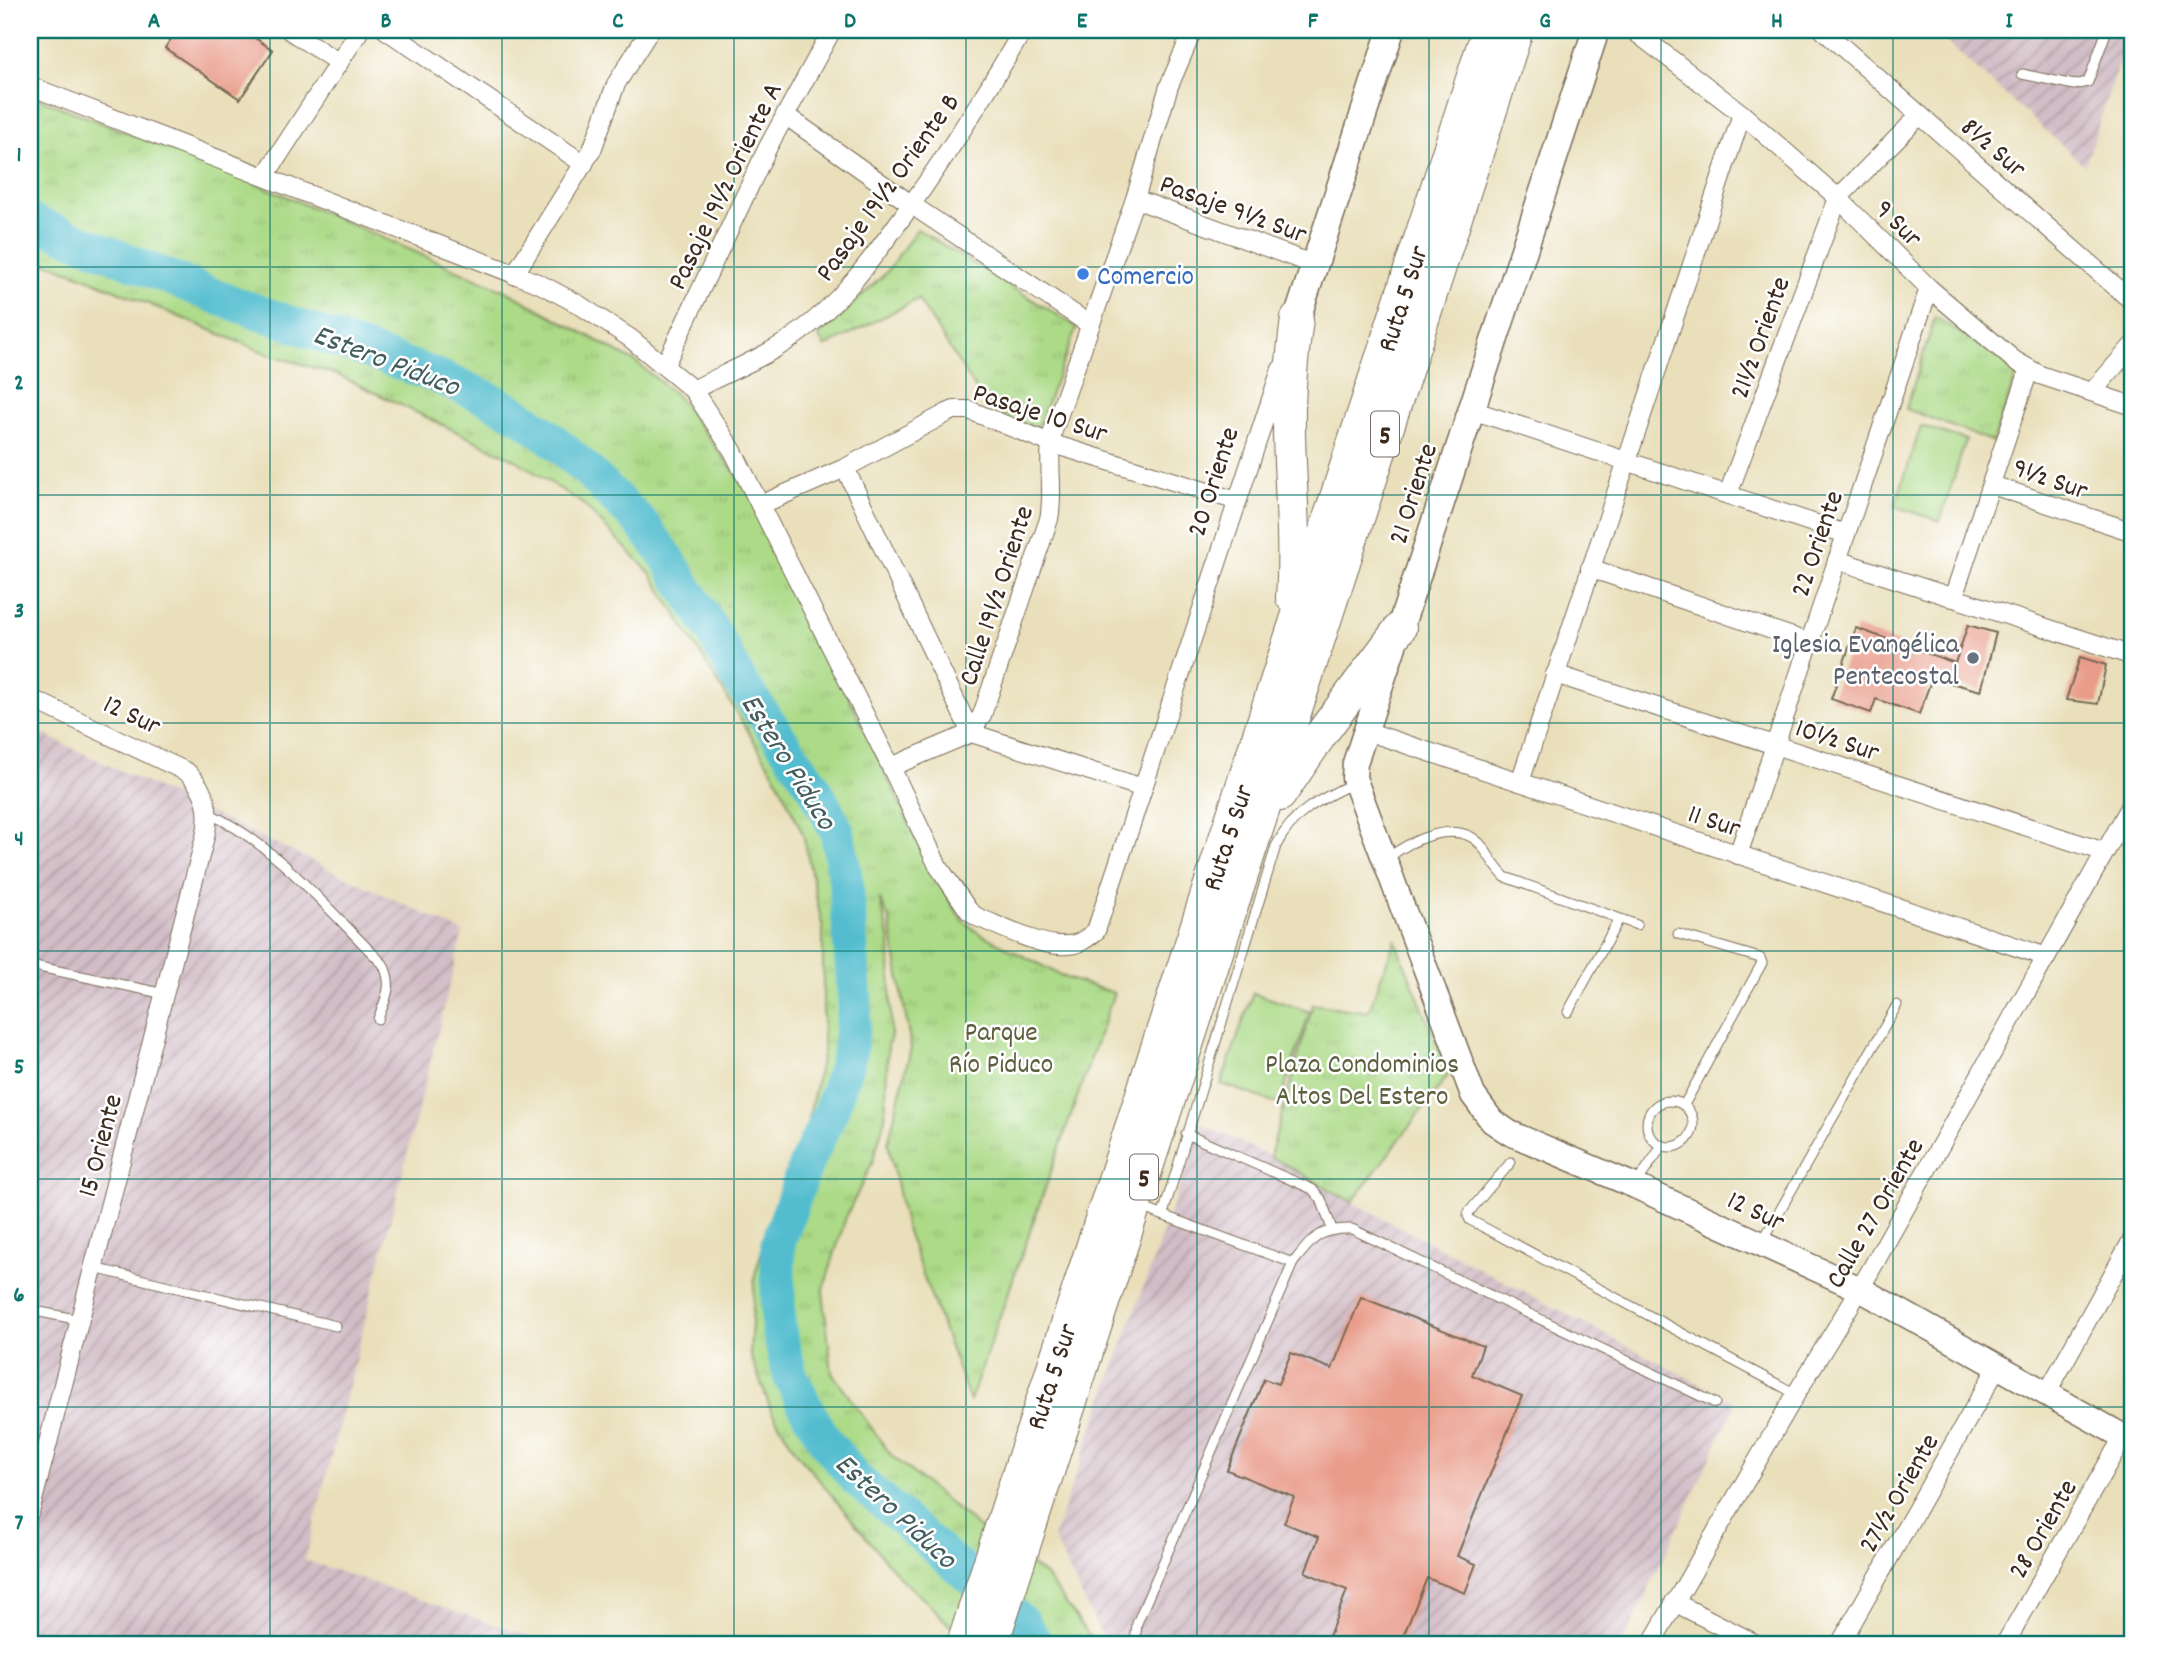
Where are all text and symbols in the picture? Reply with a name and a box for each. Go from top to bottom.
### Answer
text: A [148,6,160,39]
text: B [381,6,392,39]
text: C [612,6,624,39]
text: D [844,6,856,39]
text: E [1077,6,1088,39]
text: F [1308,6,1319,39]
text: G [1539,6,1551,39]
text: H [1771,6,1783,39]
text: I [2005,6,2013,39]
street label: Pasaje 19½ Oriente A [660,77,795,298]
street label: Pasaje 19½ Oriente B [808,86,972,292]
street label: 8½ Sur [1950,110,2034,190]
text: 1 [16,140,22,173]
street label: Pasaje 9½ Sur [1153,167,1312,257]
street label: 9 Sur [1863,192,1930,259]
street label: Ruta 5 Sur [1370,241,1442,358]
place label: Comercio [1097,259,1194,299]
marker: Comercio [1075,266,1091,282]
street label: 21½ Oriente [1722,272,1803,406]
water label: Estero Piduco [306,316,466,411]
text: 2 [14,368,24,401]
street label: Pasaje 10 Sur [967,375,1113,457]
road number: 5 [1371,412,1399,456]
street label: 20 Oriente [1179,422,1252,543]
street label: 21 Oriente [1381,439,1451,550]
street label: 9½ Sur [2006,450,2093,513]
street label: 22 Oriente [1783,486,1857,603]
street label: Calle 19½ Oriente [951,501,1047,692]
text: 3 [14,596,24,629]
place label: Iglesia Evangélica Pentecostal [1772,627,1960,699]
marker: Iglesia Evangélica Pentecostal [1965,650,1981,666]
street label: 12 Sur [95,687,167,749]
water label: Estero Piduco [727,687,846,841]
street label: 10½ Sur [1789,710,1884,775]
street label: Ruta 5 Sur [1195,780,1267,897]
street label: 11 Sur [1682,796,1746,851]
text: 4 [14,824,24,857]
park label: Parque Río Piduco [949,1015,1053,1087]
park label: Plaza Condominios Altos Del Estero [1265,1047,1459,1119]
text: 5 [14,1052,24,1085]
street label: 15 Oriente [70,1090,136,1202]
street label: Calle 27 Oriente [1818,1132,1937,1297]
road number: 5 [1130,1154,1158,1200]
street label: 12 Sur [1719,1183,1791,1245]
text: 6 [13,1280,25,1313]
street label: Ruta 5 Sur [1019,1319,1091,1436]
street label: 27½ Oriente [1851,1427,1952,1562]
water label: Estero Piduco [823,1445,966,1582]
street label: 28 Oriente [2001,1473,2090,1588]
text: 7 [15,1508,24,1541]

